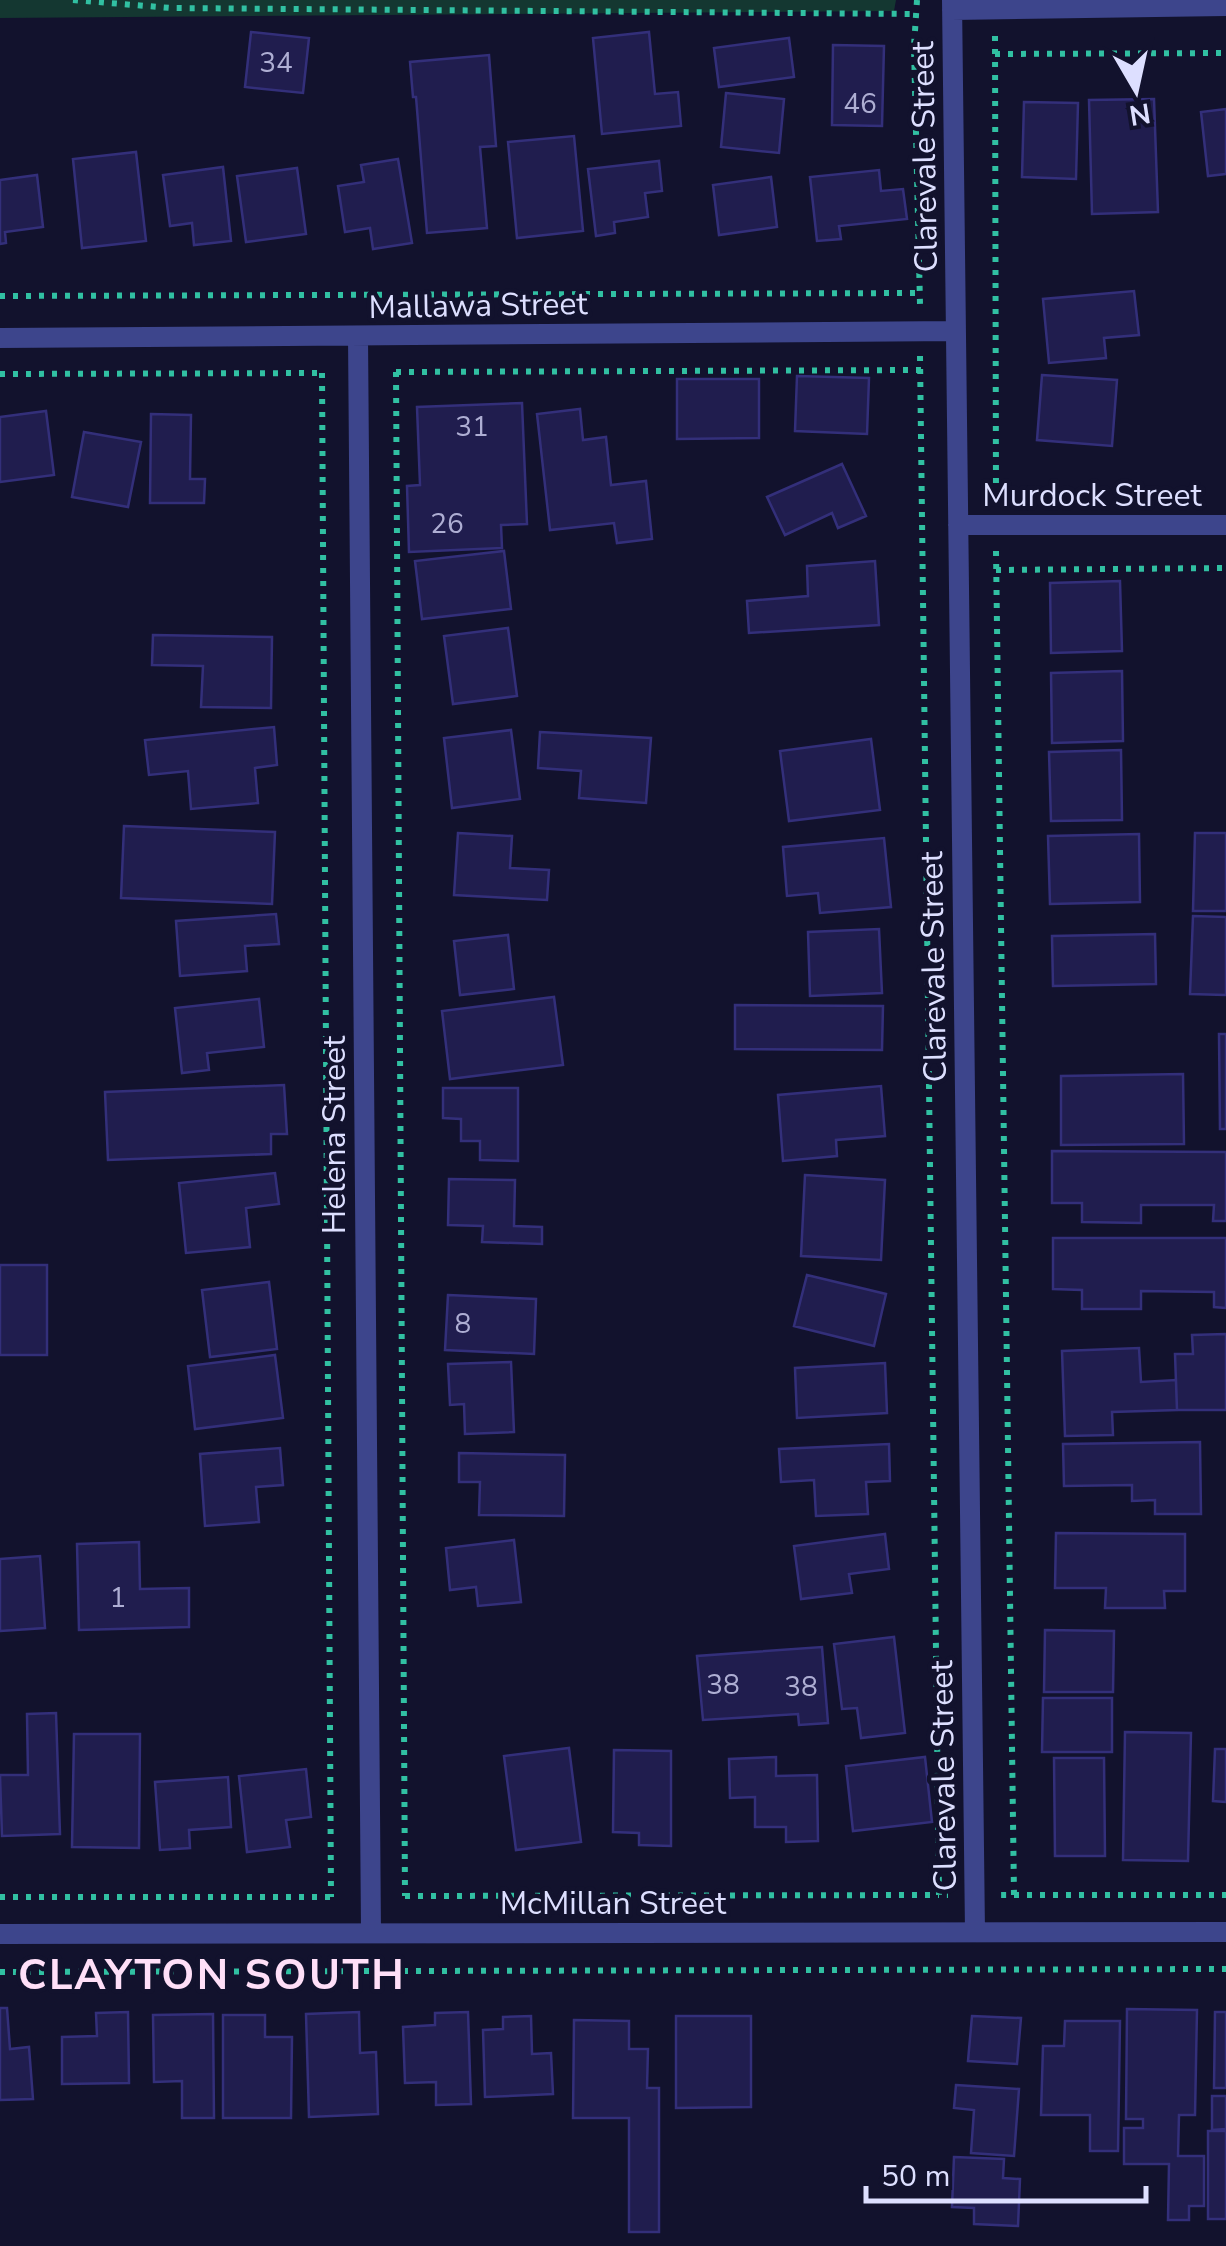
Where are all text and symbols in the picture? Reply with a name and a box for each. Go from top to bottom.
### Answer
street label: Clarevale Street [901,40,948,273]
north arrow [1086,40,1186,140]
house number: 34 [259,44,293,82]
house number: 46 [843,85,877,123]
text: N [1126,93,1153,134]
street label: Mallawa Street [368,282,589,329]
house number: 31 [455,408,489,446]
street label: Murdock Street [982,474,1202,517]
house number: 26 [430,505,464,543]
street label: Clarevale Street [910,850,957,1083]
street label: Helena Street [313,1035,356,1234]
house number: 8 [455,1305,471,1343]
house number: 1 [110,1579,126,1617]
street label: Clarevale Street [920,1659,967,1892]
house number: 38 [706,1666,740,1704]
house number: 38 [784,1668,818,1706]
street label: McMillan Street [500,1882,727,1925]
district label: CLAYTON SOUTH [18,1947,406,2004]
scale bar [866,2141,1146,2203]
text: 50 m [881,2156,950,2197]

